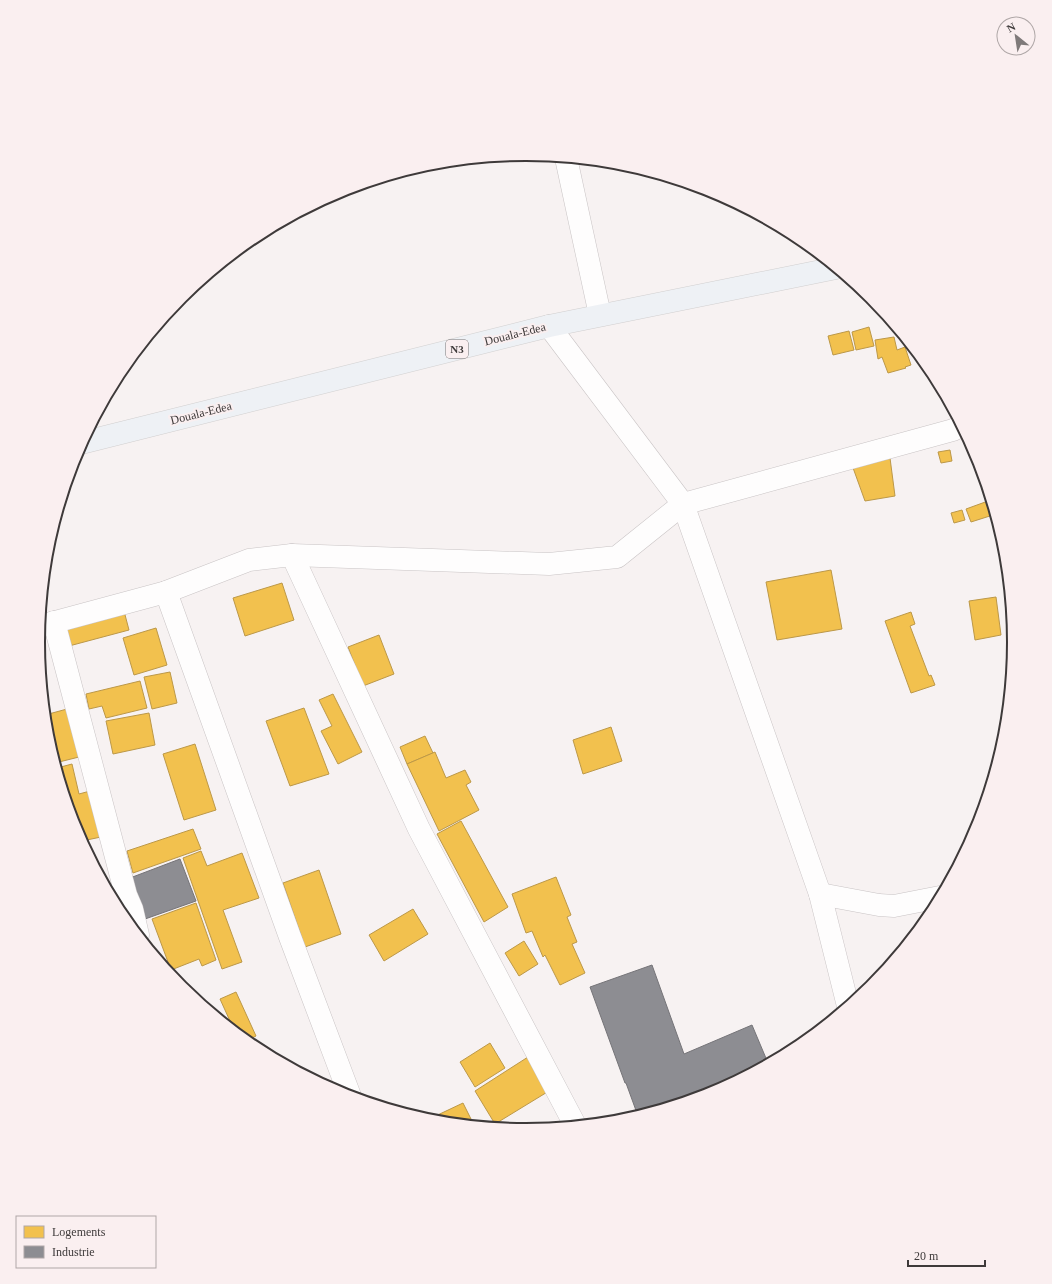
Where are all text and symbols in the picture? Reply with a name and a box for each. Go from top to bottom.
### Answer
north arrow [996,16,1036,56]
text: N [1005,20,1017,35]
street label: Douala-Edea [483,319,548,348]
road number: N3 [446,340,468,358]
street label: Douala-Edea [169,398,234,427]
legend [16,1216,156,1268]
text: Logements [52,1225,106,1239]
scale bar [908,1242,985,1268]
text: Industrie [52,1245,95,1259]
text: 20 m [914,1249,939,1263]

